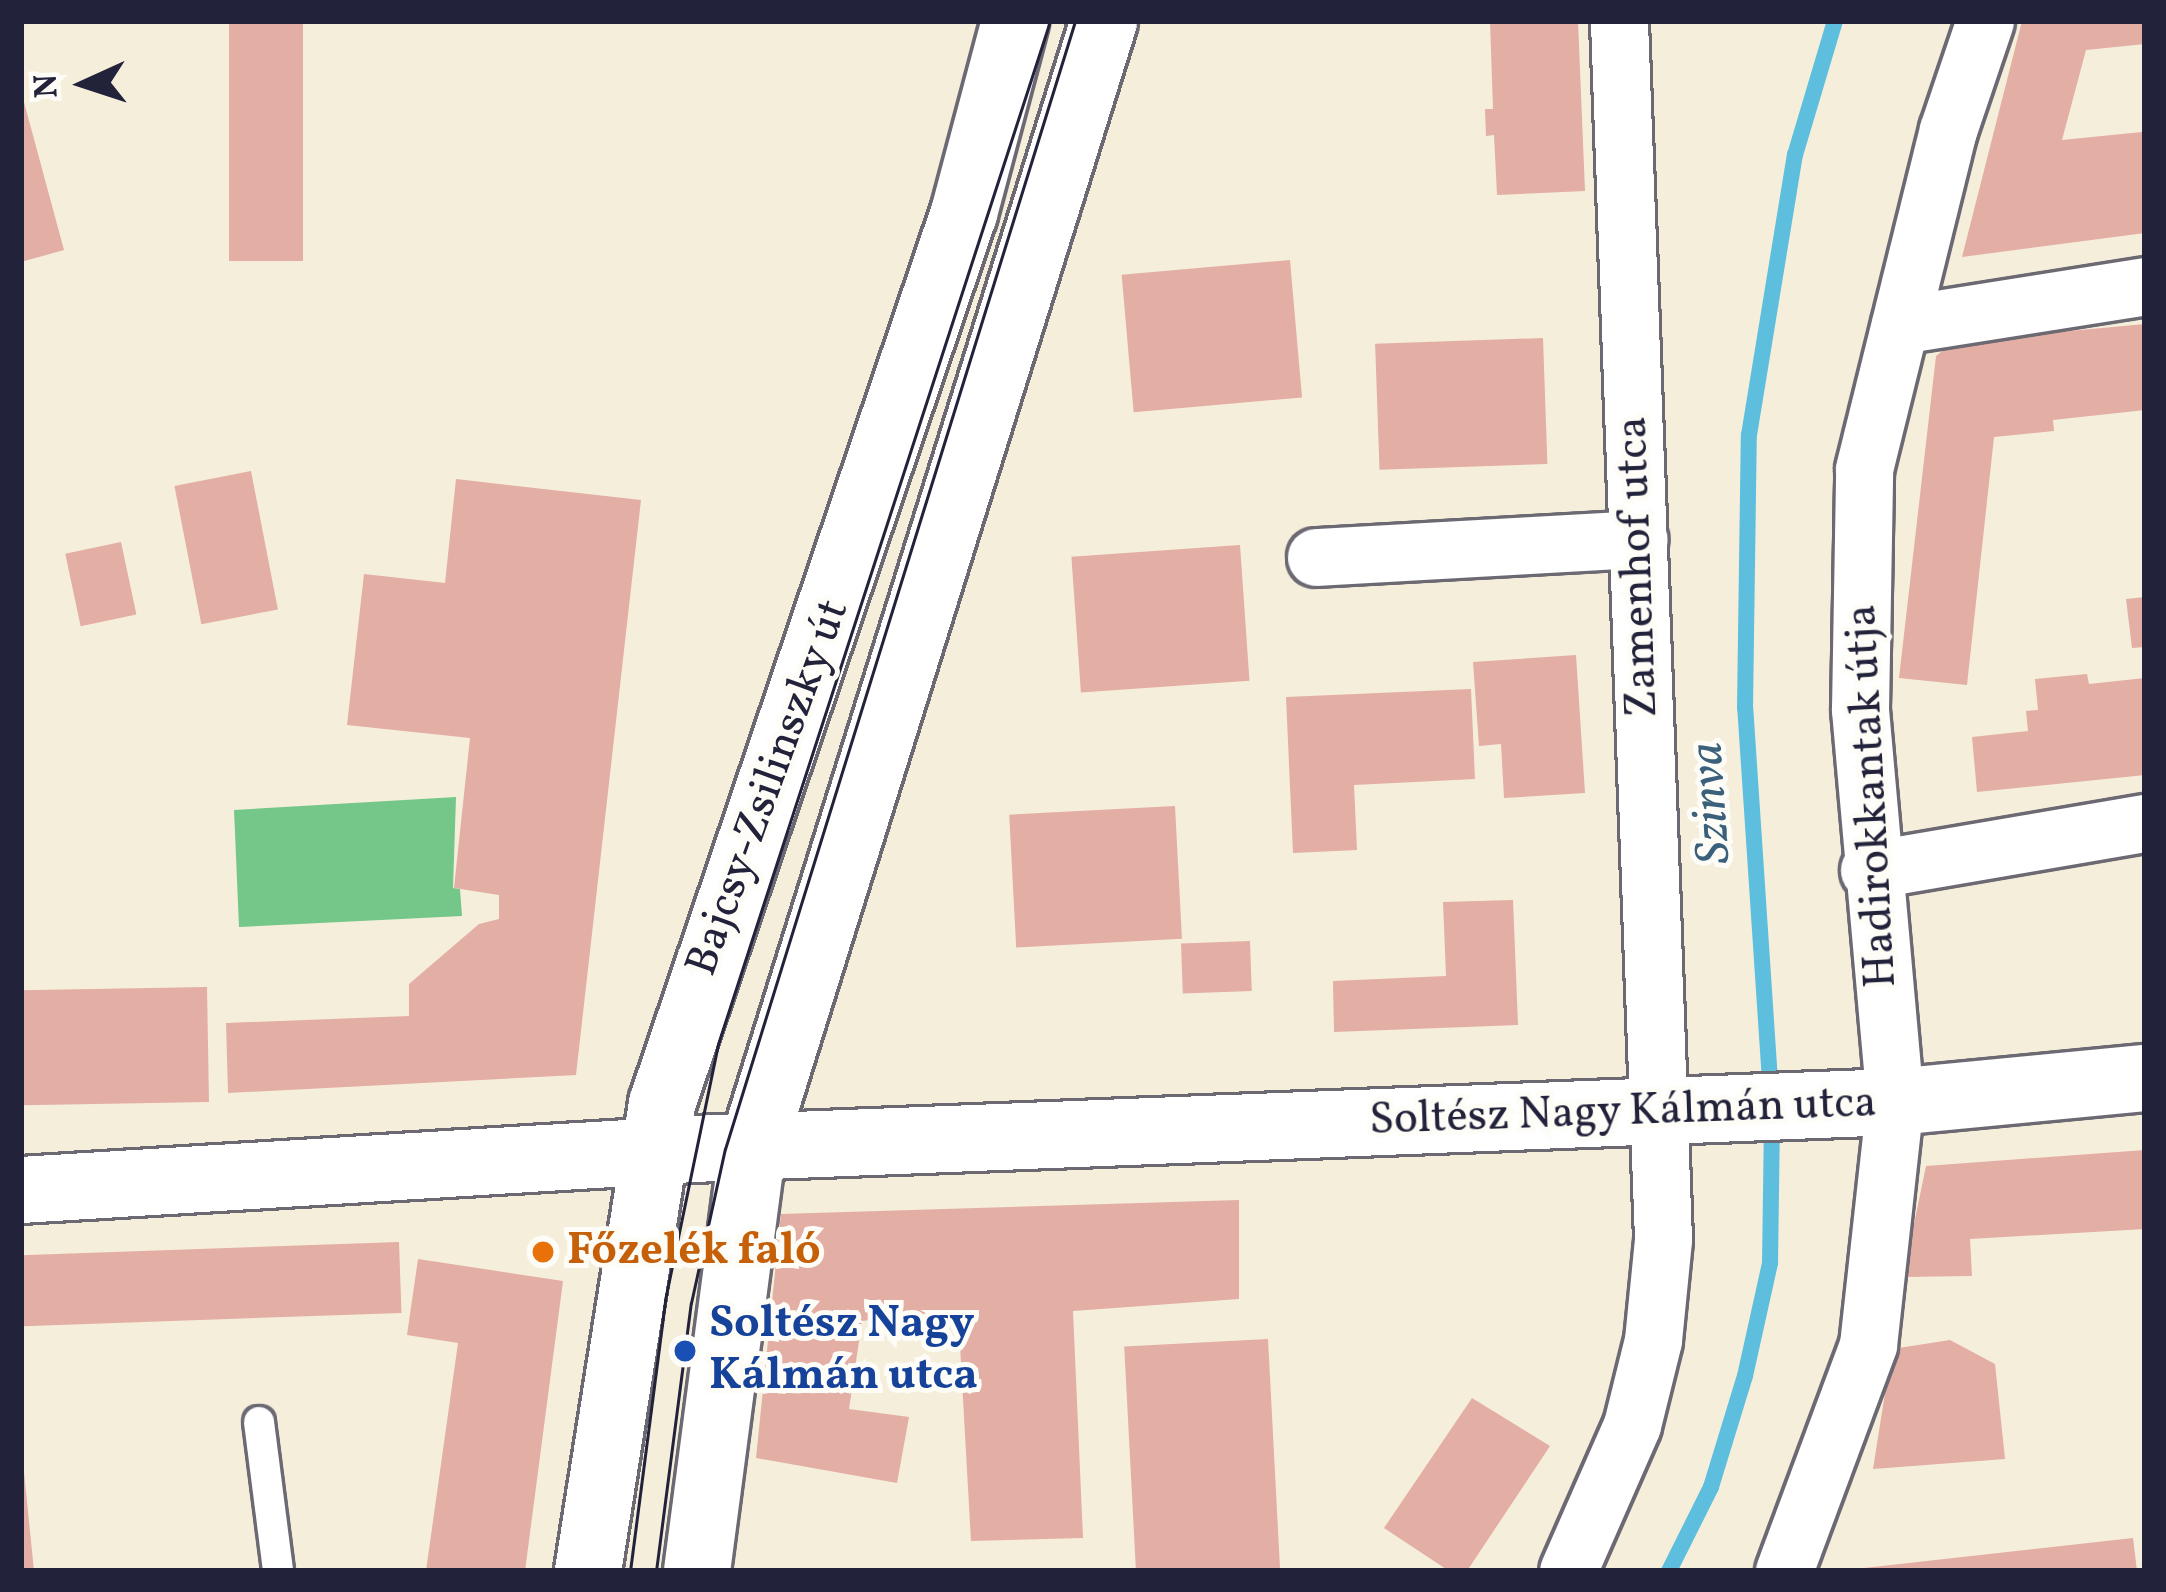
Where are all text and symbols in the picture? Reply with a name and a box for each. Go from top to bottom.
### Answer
north arrow [24,24,144,144]
text: N [24,73,72,99]
street label: Zamenhof utca [1607,418,1671,716]
street label: Bajcsy-Zsilinszky út [676,592,862,984]
street label: Hadirokkantak útja [1836,603,1910,989]
water label: Szinva [1679,740,1745,866]
street label: Soltész Nagy Kálmán utca [1368,1077,1878,1149]
place label: Főzelék faló [567,1225,821,1279]
marker: Főzelék faló [530,1239,556,1265]
place label: Soltész Nagy Kálmán utca [709,1298,978,1404]
marker: Soltész Nagy Kálmán utca [672,1338,698,1364]

